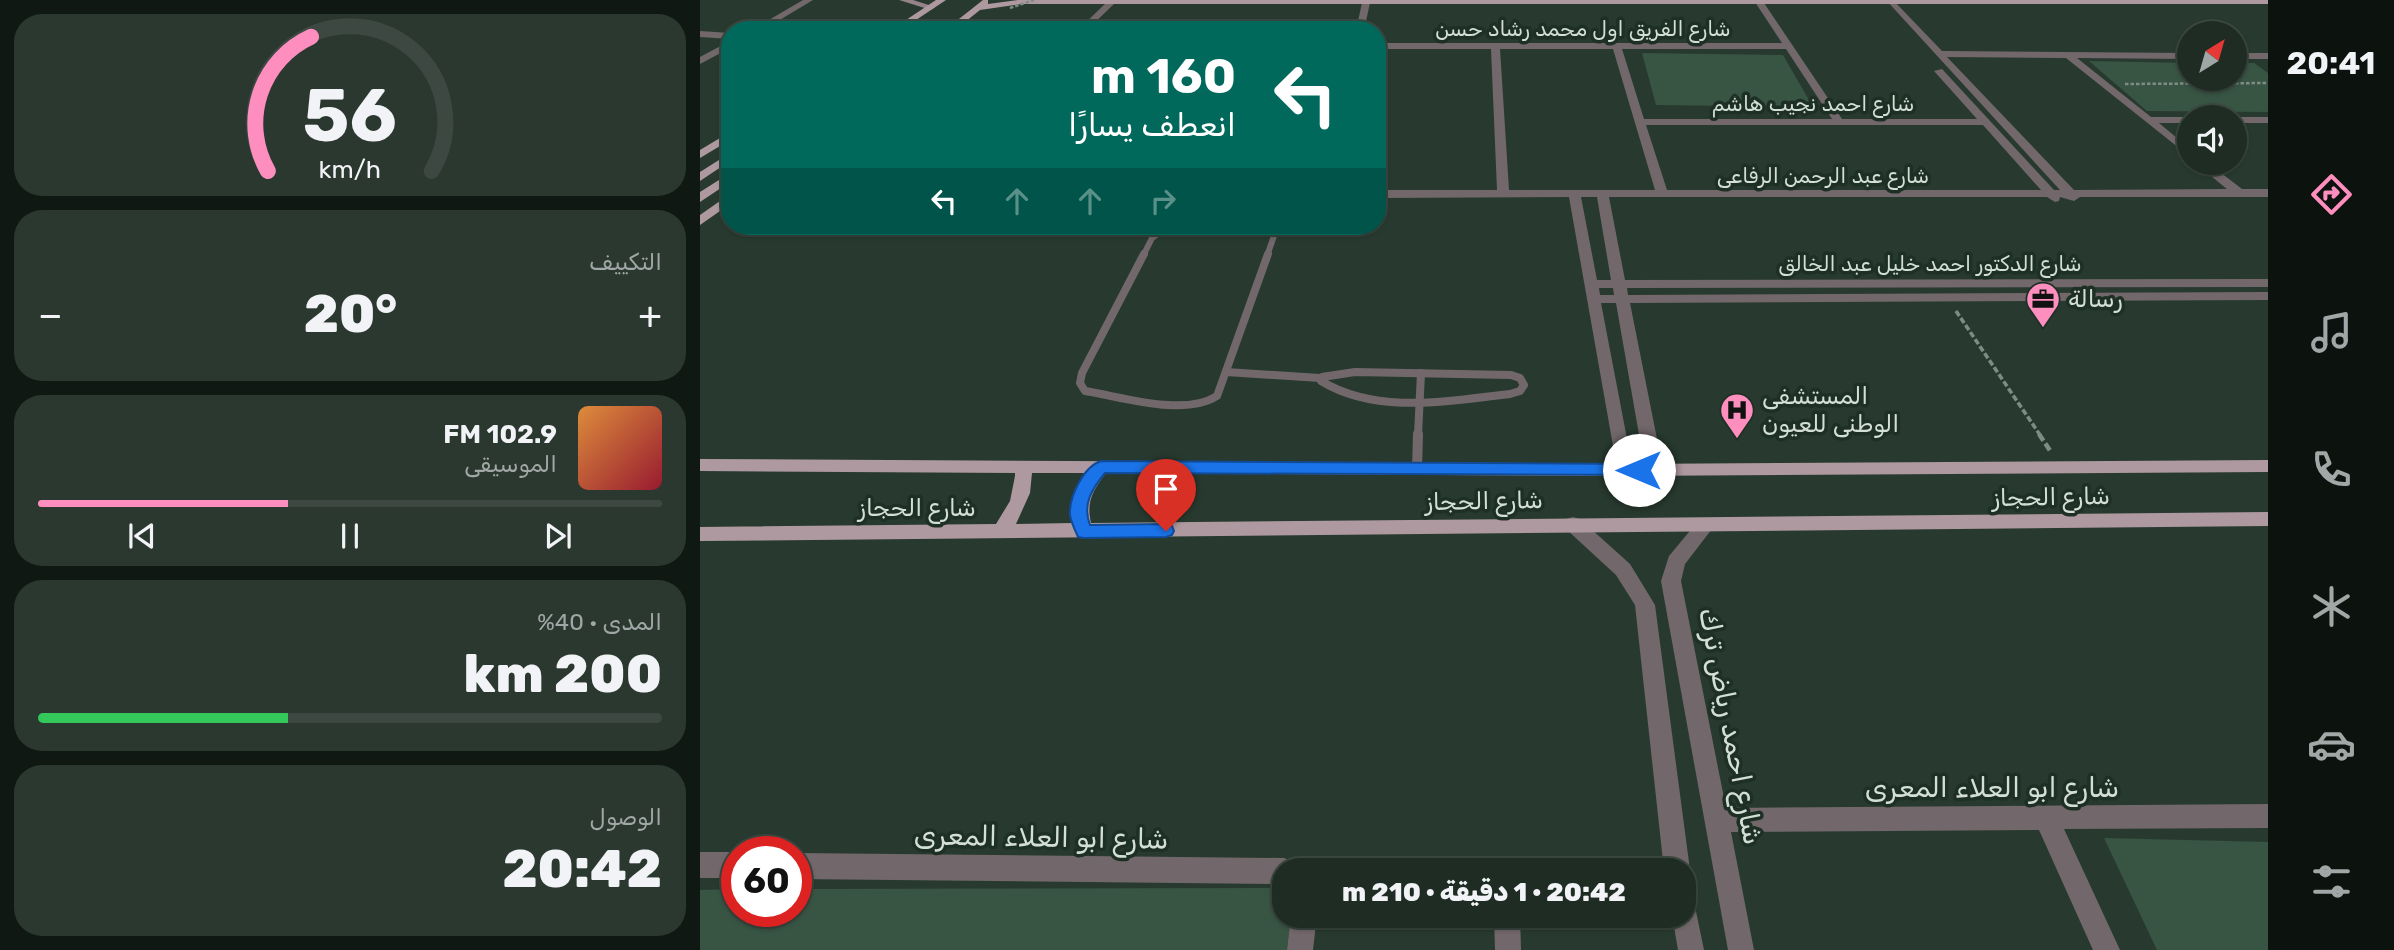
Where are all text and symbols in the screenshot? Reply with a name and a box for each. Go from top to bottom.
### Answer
street label: شارع الفريق اول محمد رشاد حسن [1435,16,1731,43]
north arrow [2177,21,2247,91]
map controls [2177,21,2247,175]
text: 20:41 [2287,44,2375,82]
text: 160 m [1091,47,1236,105]
icon: left [1260,49,1351,140]
text: 56 [303,73,397,159]
street label: شارع احمد نجيب هاشم [1712,91,1914,118]
button: sound [2177,105,2247,175]
text: انعطف يسارًا [1068,106,1236,144]
text: km/h [319,155,381,184]
street label: شارع عبد الرحمن الرفاعى [1717,163,1929,190]
icon: directions [2307,170,2356,219]
icon: left [925,182,963,220]
icon: ahead [998,182,1036,220]
icon: ahead [1071,182,1109,220]
icon: right [1144,182,1182,220]
text: التكييف [589,248,662,276]
street label: شارع الدكتور احمد خليل عبد الخالق [1778,251,2082,278]
office icon: رسالة [2024,280,2062,329]
text: 20° [304,283,397,345]
place label: رسالة [2068,285,2122,313]
text: − [38,292,63,338]
text: + [638,292,662,338]
icon: music [2307,308,2356,357]
place label: المستشفى الوطنى للعيون [1762,382,1899,438]
hospital icon: المستشفى الوطنى للعيون [1718,391,1756,440]
text: 102.9 FM [443,419,557,450]
position arrow [1602,433,1676,507]
icon: phone [2307,445,2356,494]
text: الموسيقى [464,450,557,478]
pin [1136,459,1196,531]
icon: arrive [1147,470,1185,508]
street label: شارع الحجاز [1990,482,2110,514]
street label: شارع الحجاز [1423,486,1543,518]
street label: شارع الحجاز [856,494,976,524]
icon: previous [123,517,161,555]
icon: pause [331,517,369,555]
icon: next [539,517,577,555]
icon: climate [2307,582,2356,631]
street label: شارع احمد رياض ترك [1689,605,1770,848]
text: المدى · 40% [537,608,662,636]
text: 200 km [464,643,662,705]
icon: car [2307,720,2356,769]
street label: شارع ابو العلاء المعرى [1865,771,2119,807]
text: الوصول [590,803,662,831]
street label: شارع ابو العلاء المعرى [913,818,1169,859]
speed limit sign: 60 [721,836,812,927]
text: 20:42 [502,838,662,900]
icon: filters [2307,857,2356,906]
text: 20:42 · 1 دقيقة · 210 m [1342,877,1626,908]

